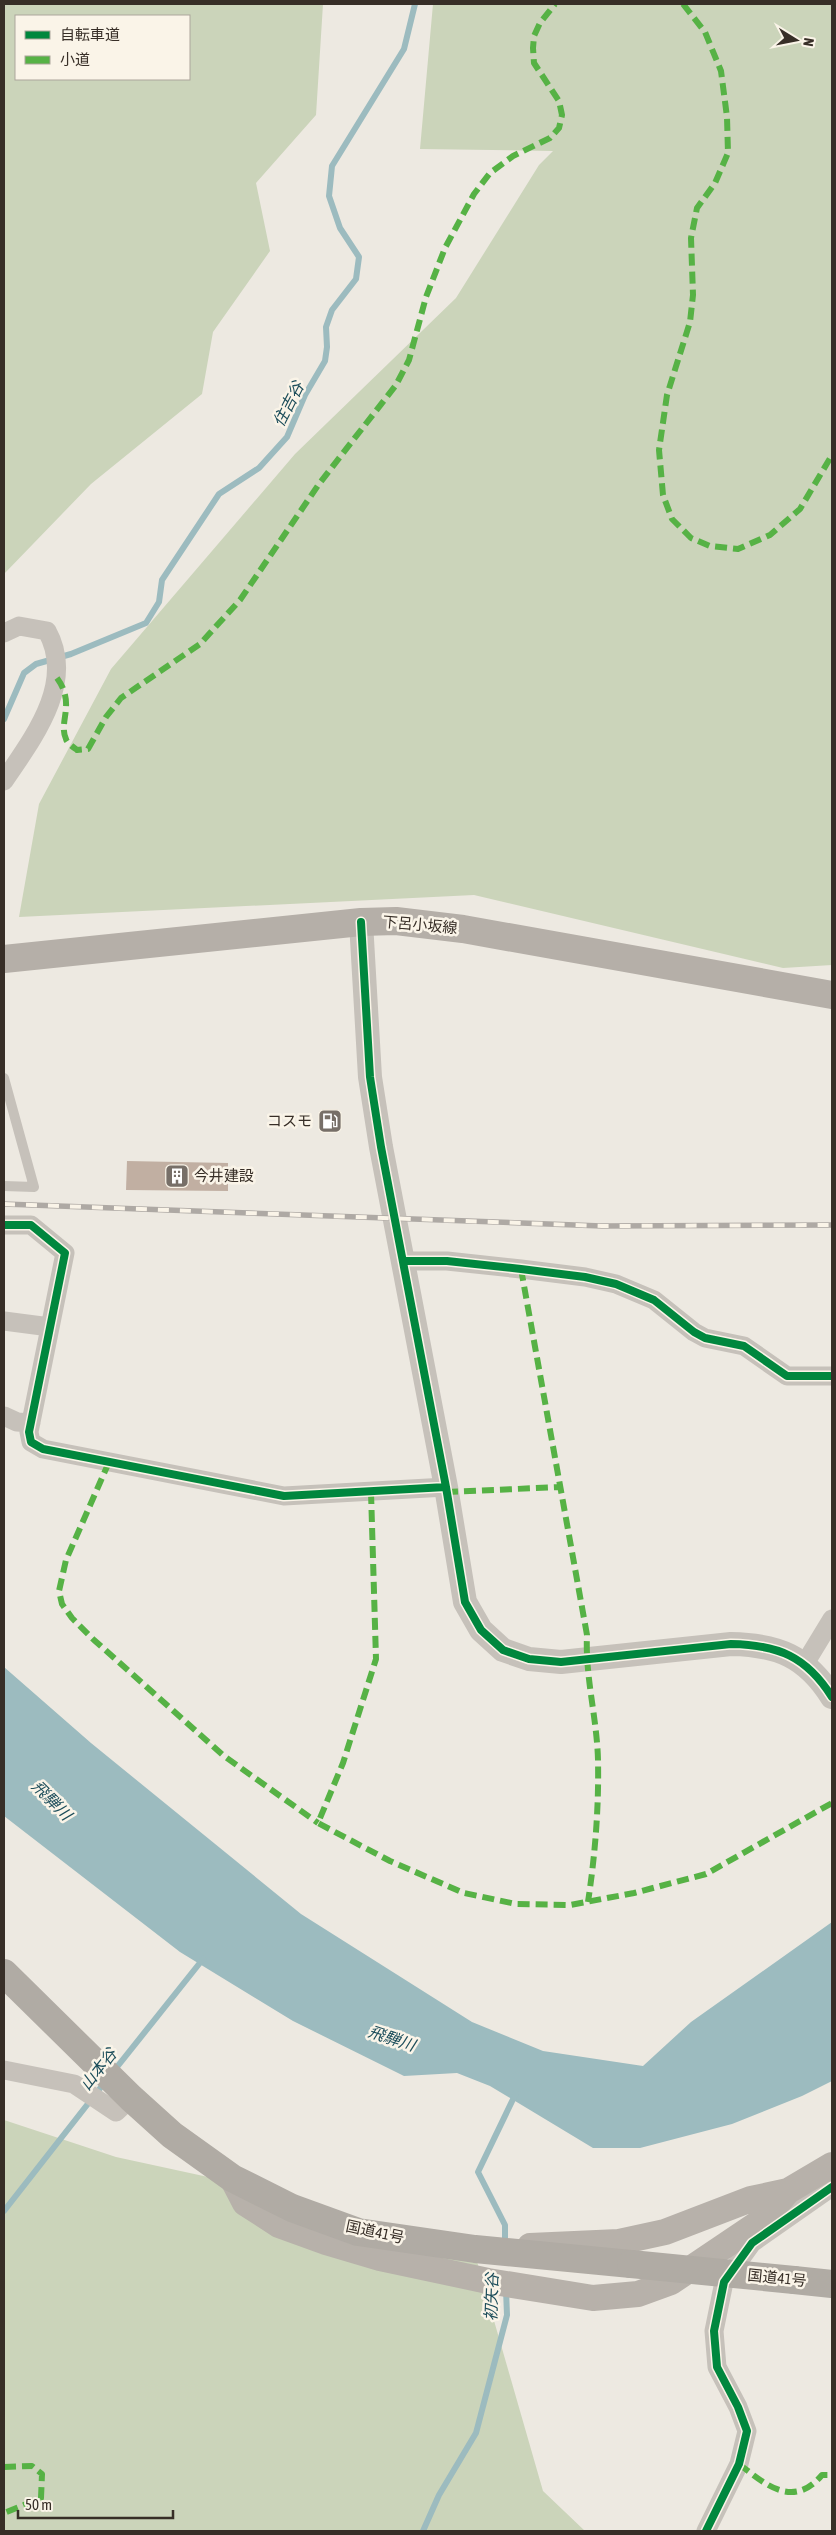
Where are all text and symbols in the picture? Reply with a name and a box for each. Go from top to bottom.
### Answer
legend [15,15,190,80]
north arrow [771,15,821,65]
text: 自転車道 [60,26,120,43]
text: N [800,37,817,48]
text: 小道 [60,51,90,68]
water label: 住吉谷 [269,377,308,429]
street label: 下呂小坂線 [382,913,458,936]
fuel station icon: コスモ [317,1108,343,1134]
place label: コスモ [267,1112,312,1129]
building icon: 今井建設 [164,1163,190,1189]
place label: 今井建設 [194,1167,254,1184]
water label: 飛騨川 [29,1777,77,1825]
water label: 飛騨川 [366,2022,420,2055]
water label: 山本谷 [76,2043,121,2093]
street label: 国道41号 [344,2217,406,2246]
street label: 国道41号 [747,2266,807,2289]
water label: 初矢谷 [481,2271,501,2321]
scale bar [18,2488,172,2520]
text: 50 m [25,2496,52,2513]

